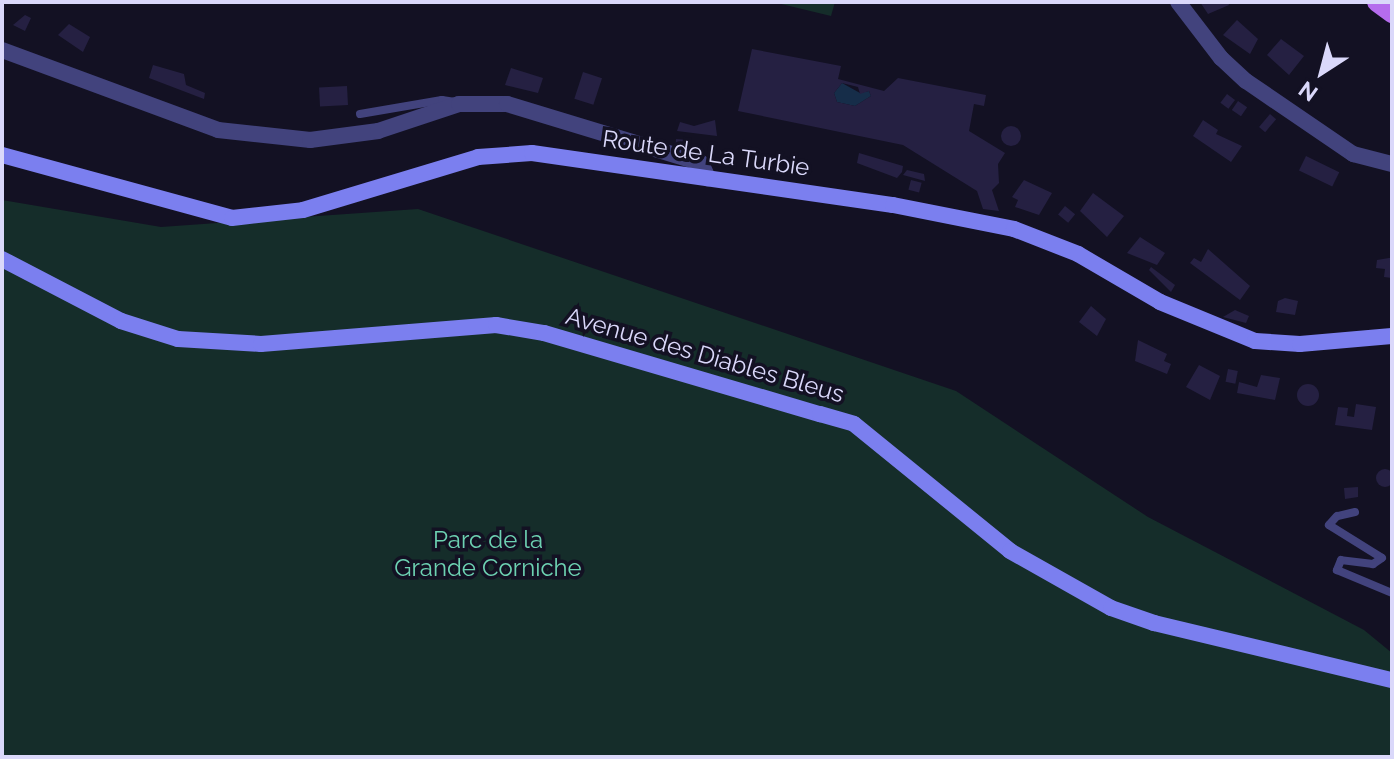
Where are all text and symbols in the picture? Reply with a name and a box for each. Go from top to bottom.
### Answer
north arrow [1282,32,1362,112]
text: N [1293,76,1322,107]
street label: Route de La Turbie [600,124,812,182]
street label: Avenue des Diables Bleus [563,301,847,409]
park label: Parc de la Grande Corniche [394,526,582,582]

